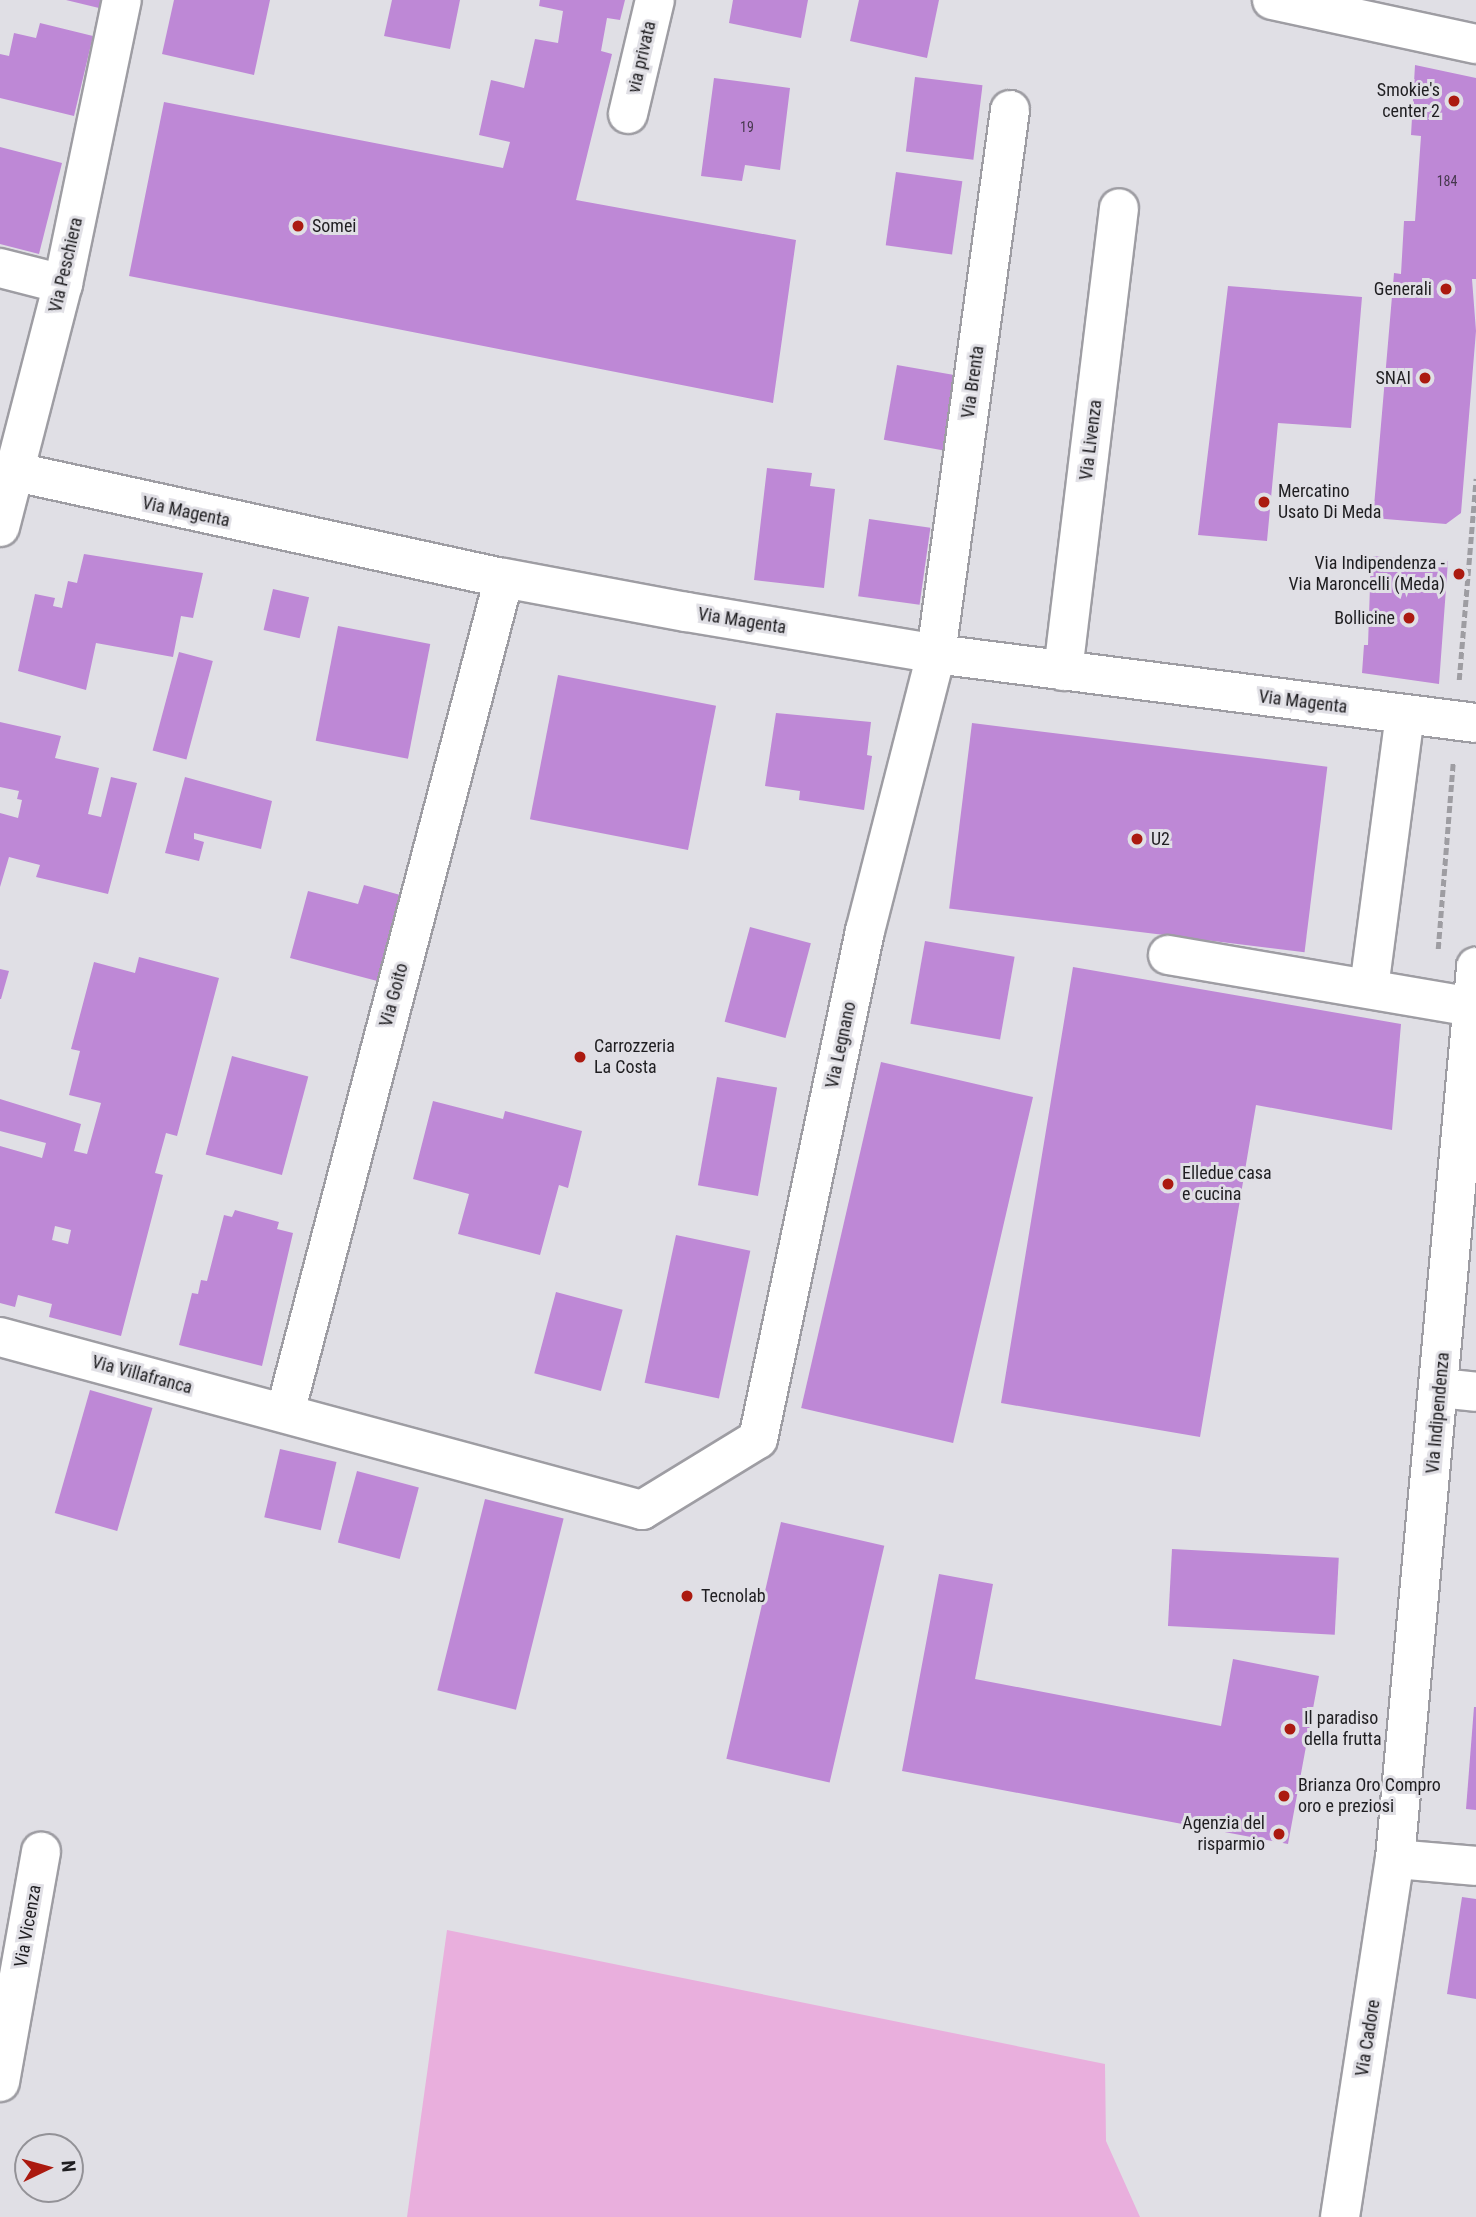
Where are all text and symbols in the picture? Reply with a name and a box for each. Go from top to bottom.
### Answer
street label: via privata [623,19,661,95]
place label: Smokie's center 2 [1377,80,1440,122]
marker: Smokie's center 2 [1446,93,1462,109]
house number: 19 [740,119,754,135]
house number: 184 [1437,173,1457,189]
street label: Via Peschiera [45,215,87,315]
place label: Somei [312,215,356,237]
marker: Somei [290,218,306,234]
place label: Generali [1374,278,1432,300]
marker: Generali [1438,281,1454,297]
street label: Via Brenta [957,344,989,420]
place label: SNAI [1375,367,1411,389]
marker: SNAI [1417,370,1433,386]
street label: Via Livenza [1075,399,1107,481]
place label: Mercatino Usato Di Meda [1278,481,1381,524]
street label: Via Magenta [140,492,232,532]
marker: Mercatino Usato Di Meda [1256,494,1272,510]
place label: Via Indipendenza - Via Maroncelli (Meda) [1288,553,1445,596]
marker: Via Indipendenza - Via Maroncelli (Meda) [1451,566,1467,582]
street label: Via Magenta [696,603,788,639]
place label: Bollicine [1334,607,1395,629]
marker: Bollicine [1401,610,1417,626]
street label: Via Magenta [1257,686,1349,718]
place label: U2 [1151,828,1170,850]
marker: U2 [1129,831,1145,847]
street label: Via Goito [375,961,413,1029]
street label: Via Legnano [821,1000,861,1090]
place label: Carrozzeria La Costa [594,1036,675,1078]
marker: Carrozzeria La Costa [572,1049,588,1065]
place label: Elledue casa e cucina [1182,1163,1272,1206]
marker: Elledue casa e cucina [1160,1176,1176,1192]
street label: Via Villafranca [89,1351,195,1399]
street label: Via Indipendenza [1422,1351,1454,1475]
place label: Tecnolab [701,1585,766,1607]
marker: Tecnolab [679,1588,695,1604]
place label: Il paradiso della frutta [1304,1708,1382,1750]
marker: Il paradiso della frutta [1282,1721,1298,1737]
place label: Brianza Oro Compro oro e preziosi [1298,1775,1441,1817]
marker: Brianza Oro Compro oro e preziosi [1276,1788,1292,1804]
place label: Agenzia del risparmio [1182,1813,1265,1856]
marker: Agenzia del risparmio [1271,1826,1287,1842]
street label: Via Vicenza [10,1883,46,1969]
street label: Via Cadore [1351,1998,1385,2078]
north arrow [14,2133,84,2203]
text: N [56,2159,80,2173]

